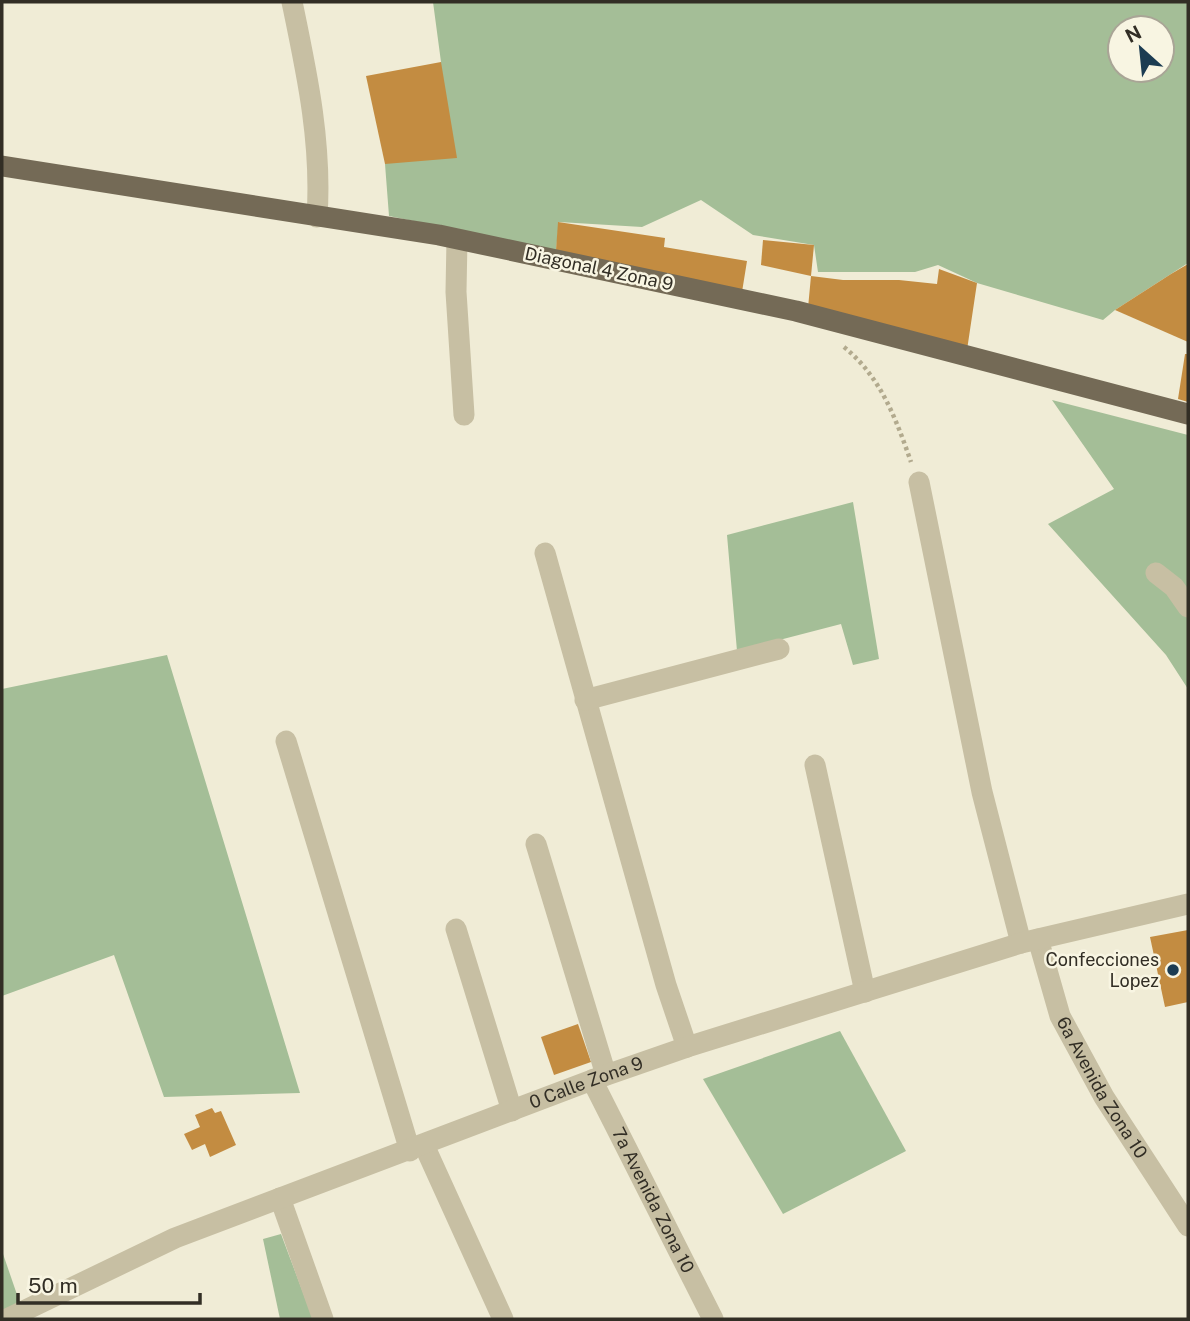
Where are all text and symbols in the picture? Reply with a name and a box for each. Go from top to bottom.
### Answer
north arrow [1106,14,1176,84]
text: N [1122,21,1145,47]
street label: Diagonal 4 Zona 9 [523,243,675,294]
place label: Confecciones Lopez [1046,949,1159,991]
marker: Confecciones Lopez [1165,962,1181,978]
street label: 6a Avenida Zona 10 [1052,1013,1152,1162]
street label: 0 Calle Zona 9 [526,1052,646,1113]
street label: 7a Avenida Zona 10 [608,1124,699,1277]
scale bar [18,1262,200,1306]
text: 50 m [28,1273,78,1298]

